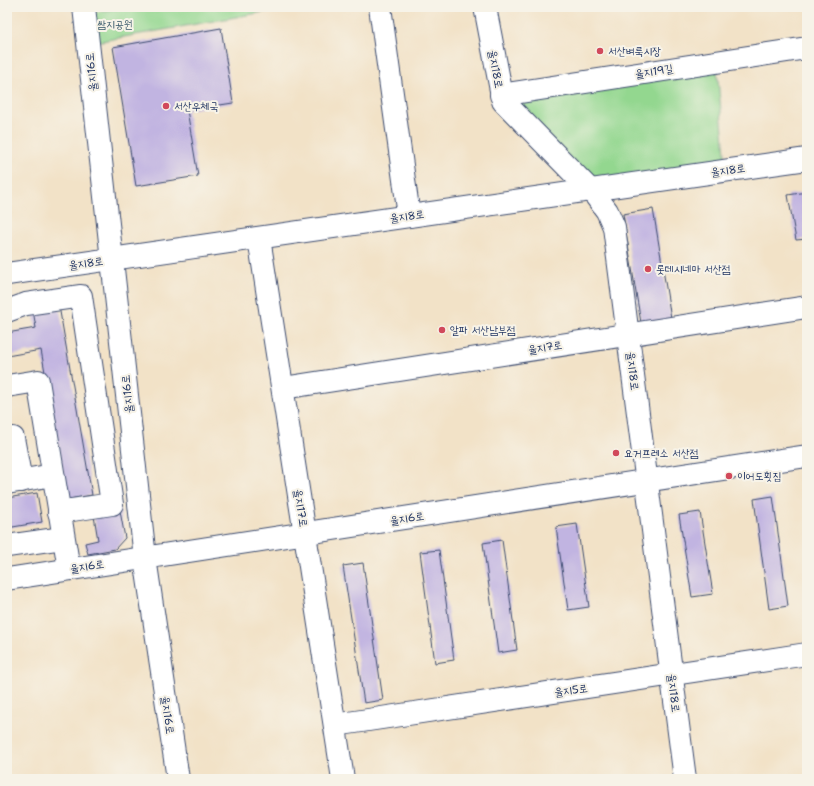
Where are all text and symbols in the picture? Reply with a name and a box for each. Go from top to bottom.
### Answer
park label: 쌈지공원 [97,17,133,32]
place label: 서산벼룩시장 [608,44,661,59]
marker: 서산벼룩시장 [595,46,605,56]
street label: 율지18로 [484,49,507,90]
street label: 율지16로 [82,52,101,92]
street label: 율지19길 [634,61,674,82]
place label: 서산우체국 [174,99,218,114]
marker: 서산우체국 [161,101,171,111]
street label: 율지8로 [710,161,746,180]
street label: 율지8로 [389,207,425,226]
street label: 율지8로 [68,254,104,273]
place label: 롯데시네마 서산점 [656,262,731,277]
marker: 롯데시네마 서산점 [643,264,653,274]
place label: 알파 서산남부점 [450,323,516,338]
marker: 알파 서산남부점 [437,325,447,335]
street label: 율지7로 [527,337,563,358]
street label: 율지18로 [623,351,642,391]
street label: 율지16로 [118,374,137,414]
place label: 요거프레소 서산점 [624,446,699,461]
marker: 요거프레소 서산점 [611,448,621,458]
place label: 이어도횟집 [737,469,781,484]
marker: 이어도횟집 [724,471,734,481]
street label: 율지17로 [290,488,311,528]
street label: 율지6로 [389,508,425,529]
street label: 율지6로 [69,556,105,577]
street label: 율지18로 [664,673,683,713]
street label: 율지5로 [554,681,589,700]
street label: 율지16로 [157,695,178,735]

